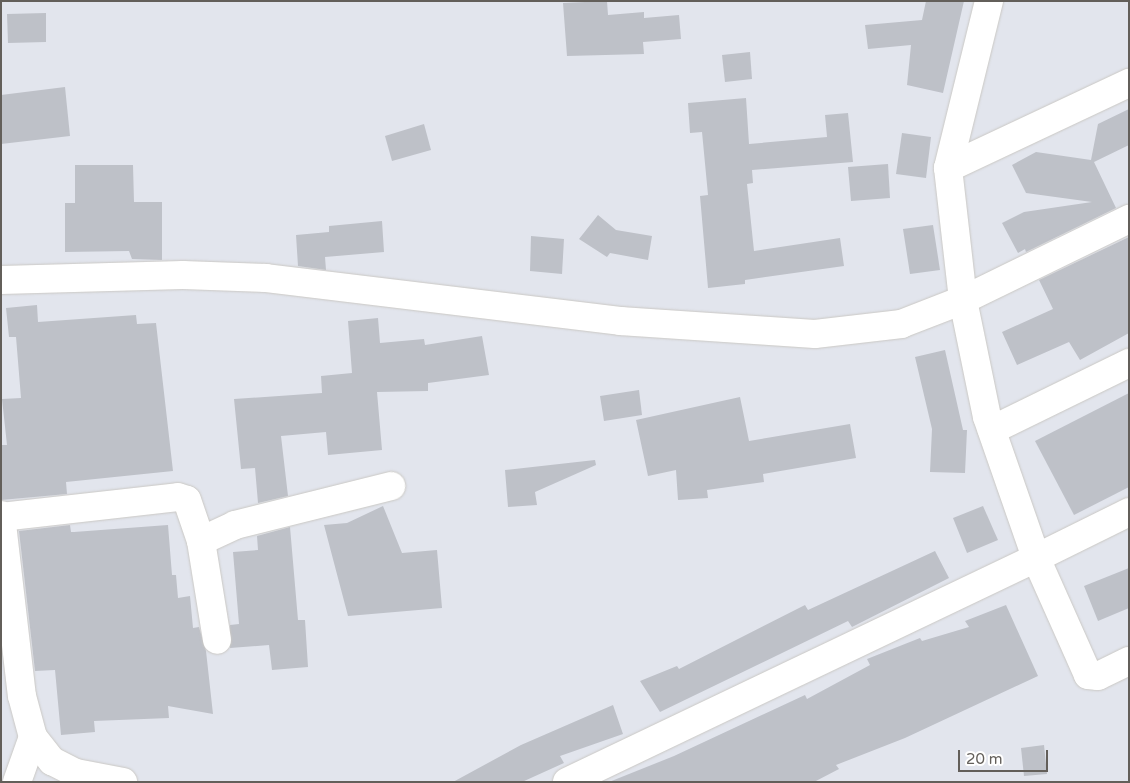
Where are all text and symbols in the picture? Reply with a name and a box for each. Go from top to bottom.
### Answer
scale bar [960,740,1050,772]
text: 20 m [966,750,1003,768]

